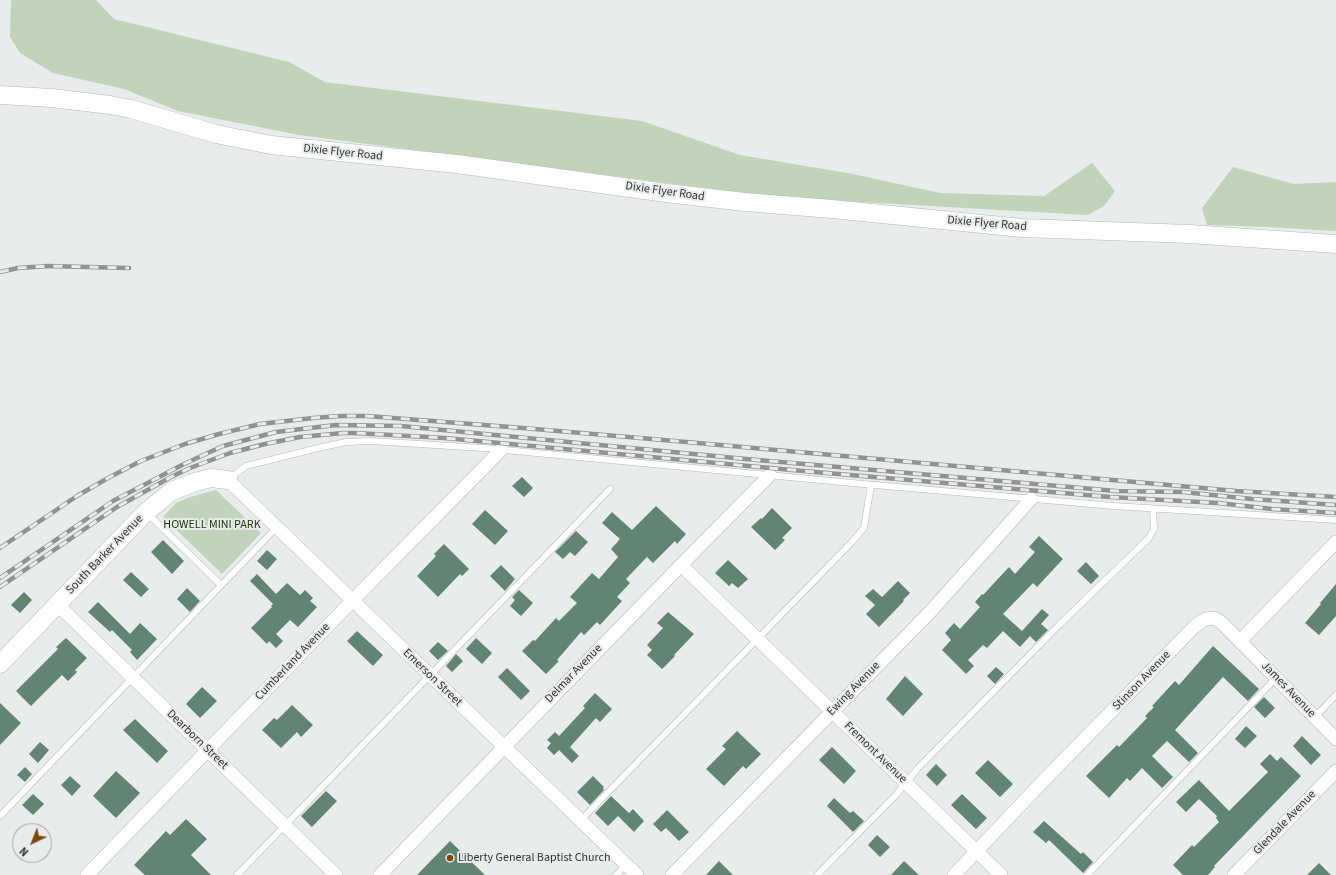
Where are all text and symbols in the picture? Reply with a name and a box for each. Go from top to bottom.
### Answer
street label: Dixie Flyer Road [303,142,383,164]
street label: Dixie Flyer Road [624,179,706,205]
street label: Dixie Flyer Road [947,213,1027,235]
street label: South Barker Avenue [63,512,147,598]
park label: HOWELL MINI PARK [163,518,261,532]
street label: Cumberland Avenue [253,620,333,704]
street label: Delmar Avenue [542,642,606,706]
street label: Emerson Street [399,646,465,710]
street label: Stinson Avenue [1110,648,1174,714]
street label: Ewing Avenue [825,659,883,719]
street label: James Avenue [1258,659,1318,721]
street label: Dearborn Street [163,707,231,773]
street label: Fremont Avenue [840,719,910,787]
street label: Glendale Avenue [1251,788,1319,858]
north arrow [12,823,52,863]
text: N [16,843,32,859]
place label: Liberty General Baptist Church [458,851,611,865]
marker: Liberty General Baptist Church [445,853,455,863]

